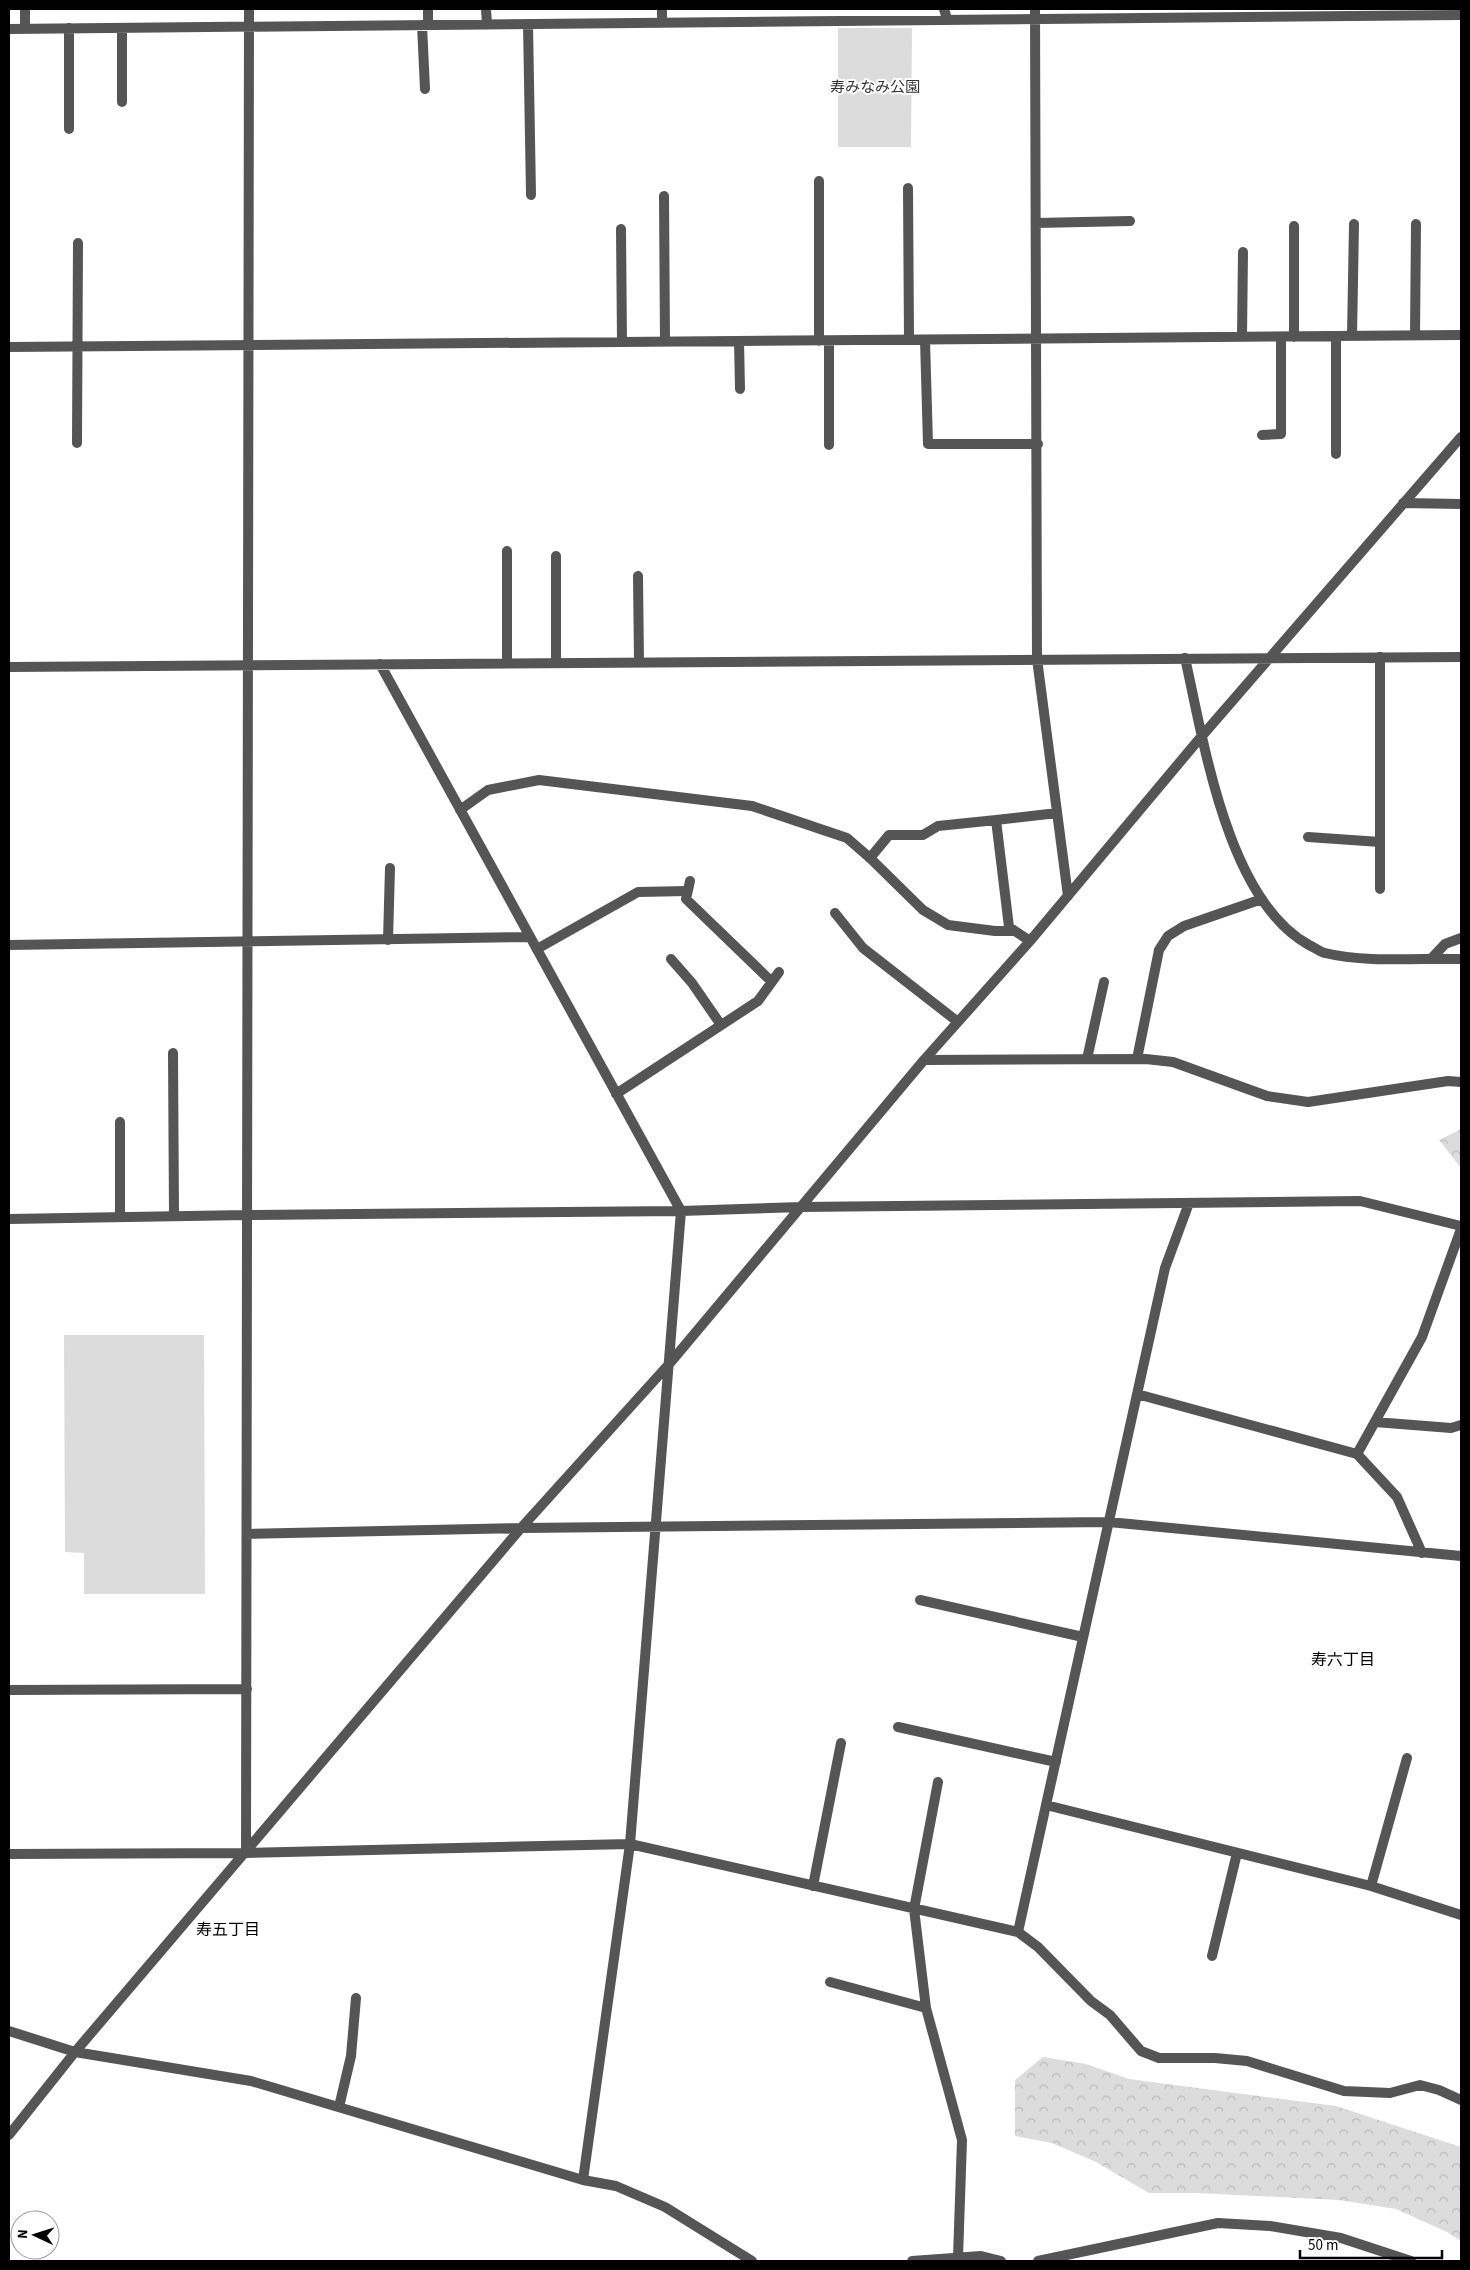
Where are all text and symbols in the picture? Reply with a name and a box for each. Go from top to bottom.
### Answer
park label: 寿みなみ公園 [830,77,920,98]
district label: 寿六丁目 [1311,1649,1375,1671]
district label: 寿五丁目 [196,1919,260,1941]
north arrow [10,2210,60,2260]
scale bar [1300,2228,1442,2260]
text: N [13,2229,33,2240]
text: 50 m [1308,2235,1338,2256]

